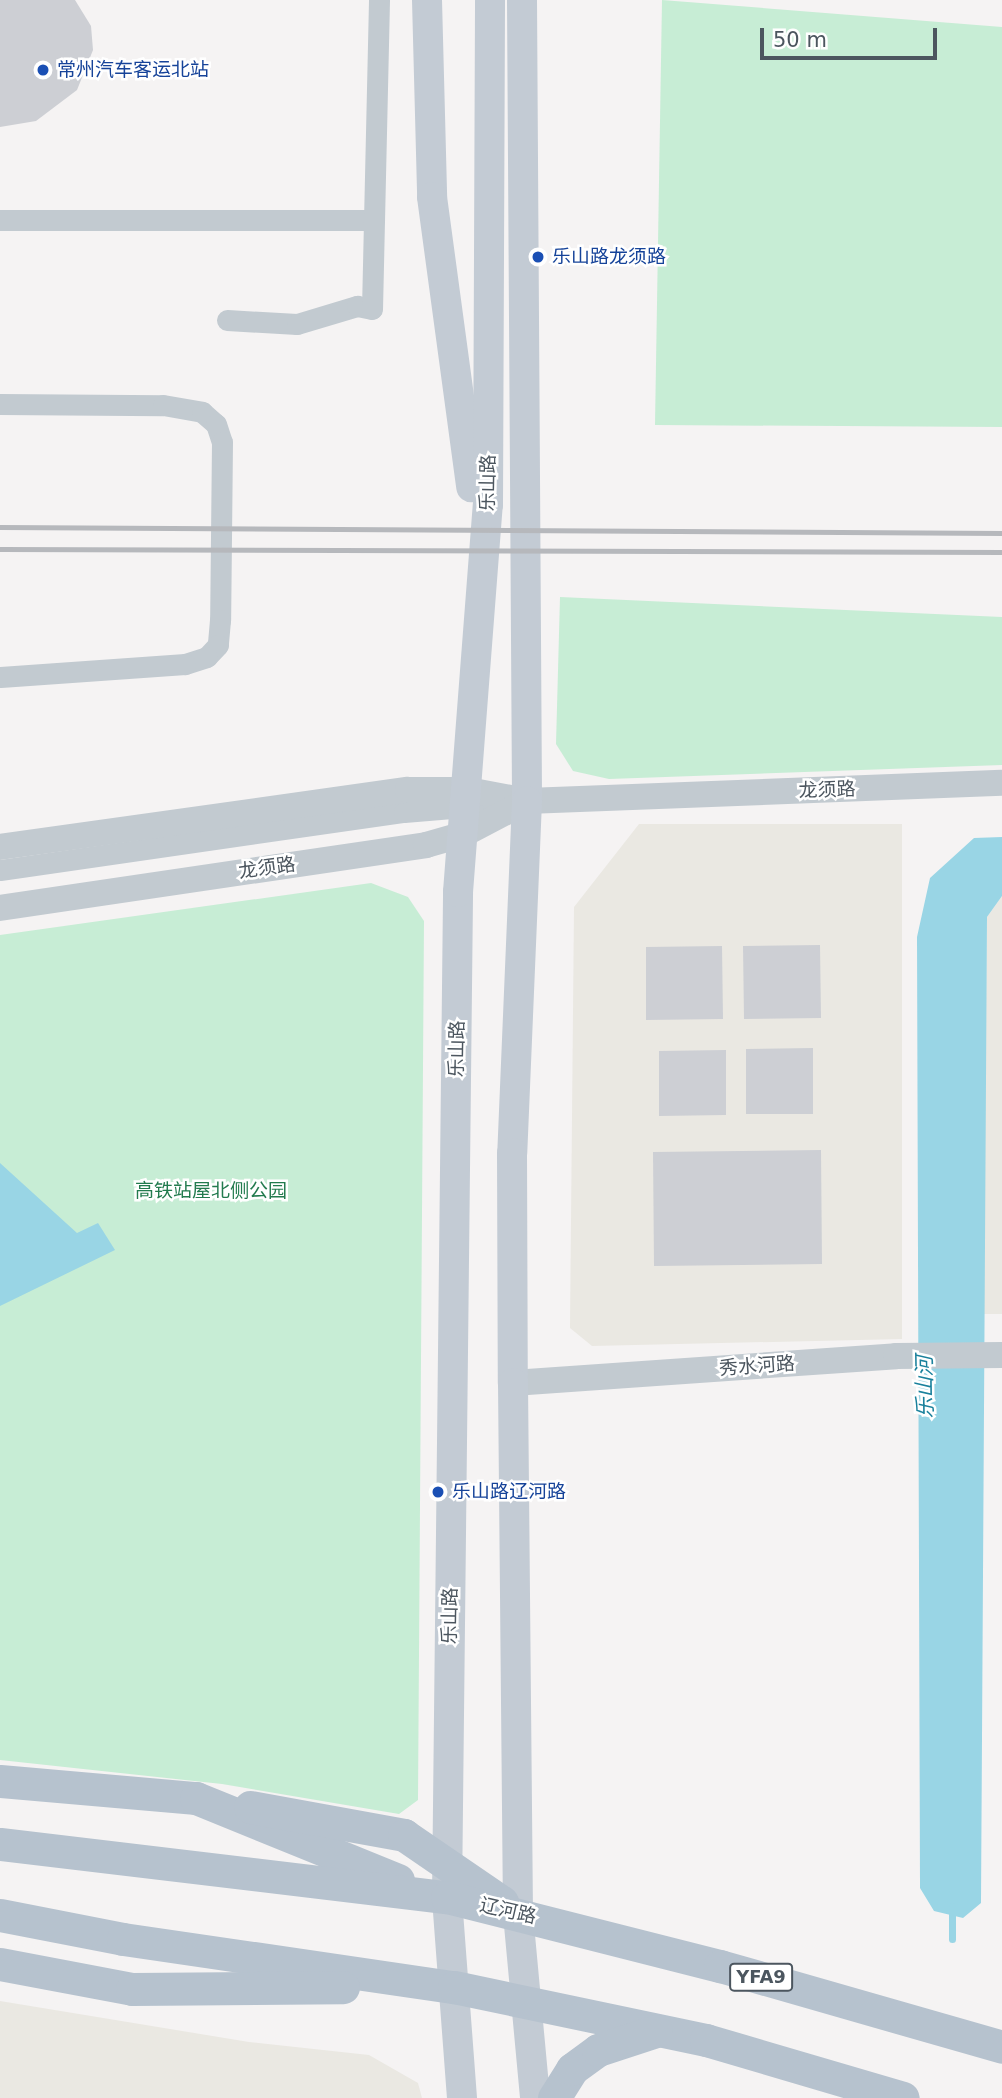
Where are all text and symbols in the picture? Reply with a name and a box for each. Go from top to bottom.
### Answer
scale bar [764,14,941,58]
text: 50 m [773,28,827,52]
place label: 常州汽车客运北站 [57,59,209,81]
marker: 常州汽车客运北站 [35,62,51,78]
place label: 乐山路龙须路 [552,246,666,268]
marker: 乐山路龙须路 [530,249,546,265]
street label: 乐山路 [476,454,500,512]
street label: 龙须路 [798,778,856,802]
street label: 龙须路 [237,853,297,883]
street label: 乐山路 [445,1020,469,1078]
park label: 高铁站屋北侧公园 [135,1180,287,1202]
street label: 秀水河路 [718,1352,796,1380]
water label: 乐山河 [912,1355,938,1419]
place label: 乐山路辽河路 [452,1481,566,1503]
marker: 乐山路辽河路 [430,1484,446,1500]
street label: 乐山路 [438,1587,462,1645]
street label: 辽河路 [478,1893,538,1929]
road number: YFA9 [728,1963,794,1992]

